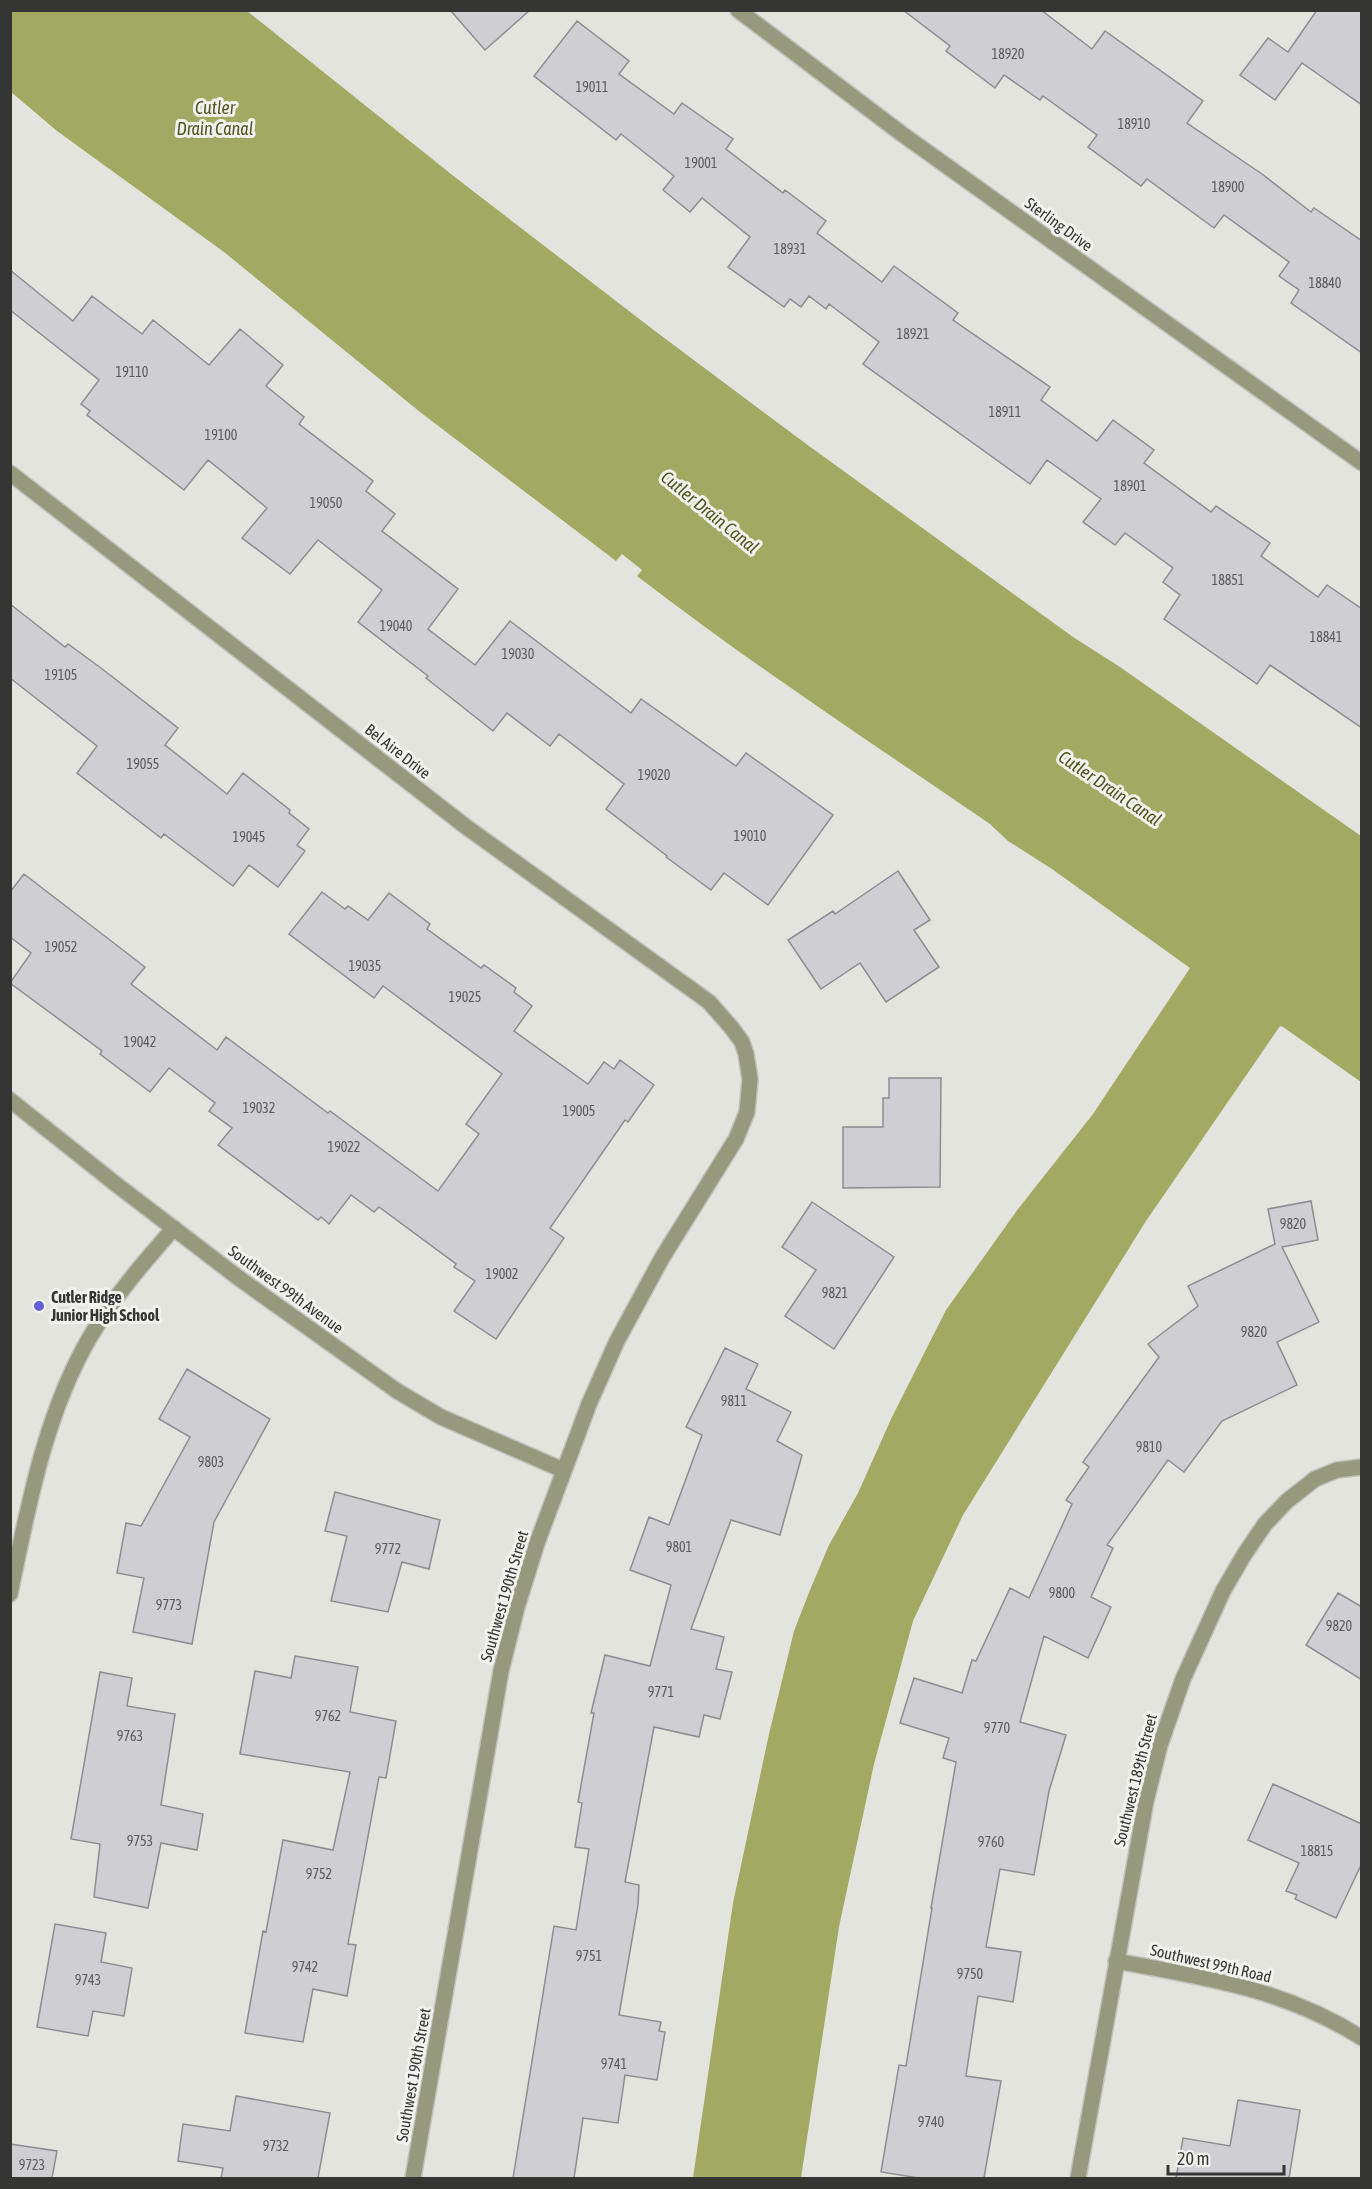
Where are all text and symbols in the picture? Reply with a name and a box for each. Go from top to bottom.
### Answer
house number: 18920 [992,46,1025,62]
house number: 19011 [576,79,608,95]
water label: Cutler Drain Canal [177,97,253,139]
house number: 18910 [1118,116,1151,132]
house number: 19001 [685,155,717,171]
house number: 18900 [1212,179,1245,195]
street label: Sterling Drive [1021,194,1096,255]
house number: 18931 [774,241,806,257]
house number: 18840 [1309,275,1342,291]
house number: 18921 [897,326,929,342]
house number: 19110 [116,364,149,380]
house number: 18911 [989,404,1021,420]
house number: 19100 [205,427,238,443]
water label: Cutler Drain Canal [657,466,763,558]
house number: 18901 [1114,478,1146,494]
house number: 19050 [310,495,343,511]
house number: 18851 [1212,572,1244,588]
house number: 19040 [380,618,413,634]
house number: 18841 [1310,629,1342,645]
house number: 19030 [502,646,535,662]
house number: 19105 [45,667,77,683]
street label: Bel Aire Drive [362,720,434,782]
water label: Cutler Drain Canal [1055,746,1165,830]
house number: 19055 [127,756,159,772]
house number: 19020 [638,767,671,783]
house number: 19010 [734,828,767,844]
house number: 19045 [233,829,265,845]
house number: 19052 [45,939,77,955]
house number: 19035 [349,958,381,974]
house number: 19025 [449,989,481,1005]
house number: 19042 [124,1034,156,1050]
house number: 19032 [243,1100,275,1116]
house number: 19005 [563,1103,595,1119]
house number: 19022 [328,1139,360,1155]
house number: 9820 [1280,1216,1307,1232]
street label: Southwest 99th Avenue [225,1241,347,1337]
house number: 19002 [486,1266,518,1282]
house number: 9821 [822,1285,848,1301]
place label: Cutler Ridge Junior High School [50,1288,160,1324]
marker: Cutler Ridge Junior High School [32,1299,46,1313]
house number: 9820 [1241,1324,1268,1340]
house number: 9811 [721,1393,747,1409]
house number: 9810 [1136,1439,1163,1455]
house number: 9803 [198,1454,224,1470]
street label: Southwest 190th Street [477,1528,531,1664]
house number: 9801 [666,1539,692,1555]
house number: 9772 [375,1541,401,1557]
house number: 9800 [1049,1585,1076,1601]
house number: 9773 [156,1597,182,1613]
house number: 9820 [1326,1618,1353,1634]
house number: 9771 [648,1684,674,1700]
house number: 9762 [315,1708,341,1724]
street label: Southwest 189th Street [1110,1712,1160,1848]
house number: 9770 [984,1720,1011,1736]
house number: 9763 [117,1728,143,1744]
house number: 9753 [127,1833,153,1849]
house number: 9760 [978,1834,1005,1850]
house number: 18815 [1301,1843,1333,1859]
house number: 9752 [306,1866,332,1882]
street label: Southwest 99th Road [1149,1940,1273,1986]
house number: 9751 [576,1948,602,1964]
house number: 9742 [292,1959,318,1975]
house number: 9750 [957,1966,984,1982]
house number: 9743 [75,1972,101,1988]
street label: Southwest 190th Street [392,2006,434,2143]
house number: 9741 [601,2056,627,2072]
house number: 9740 [918,2114,945,2130]
house number: 9732 [263,2138,289,2154]
scale bar [1168,2138,1284,2176]
text: 20 m [1177,2148,1209,2169]
house number: 9723 [19,2157,45,2173]

